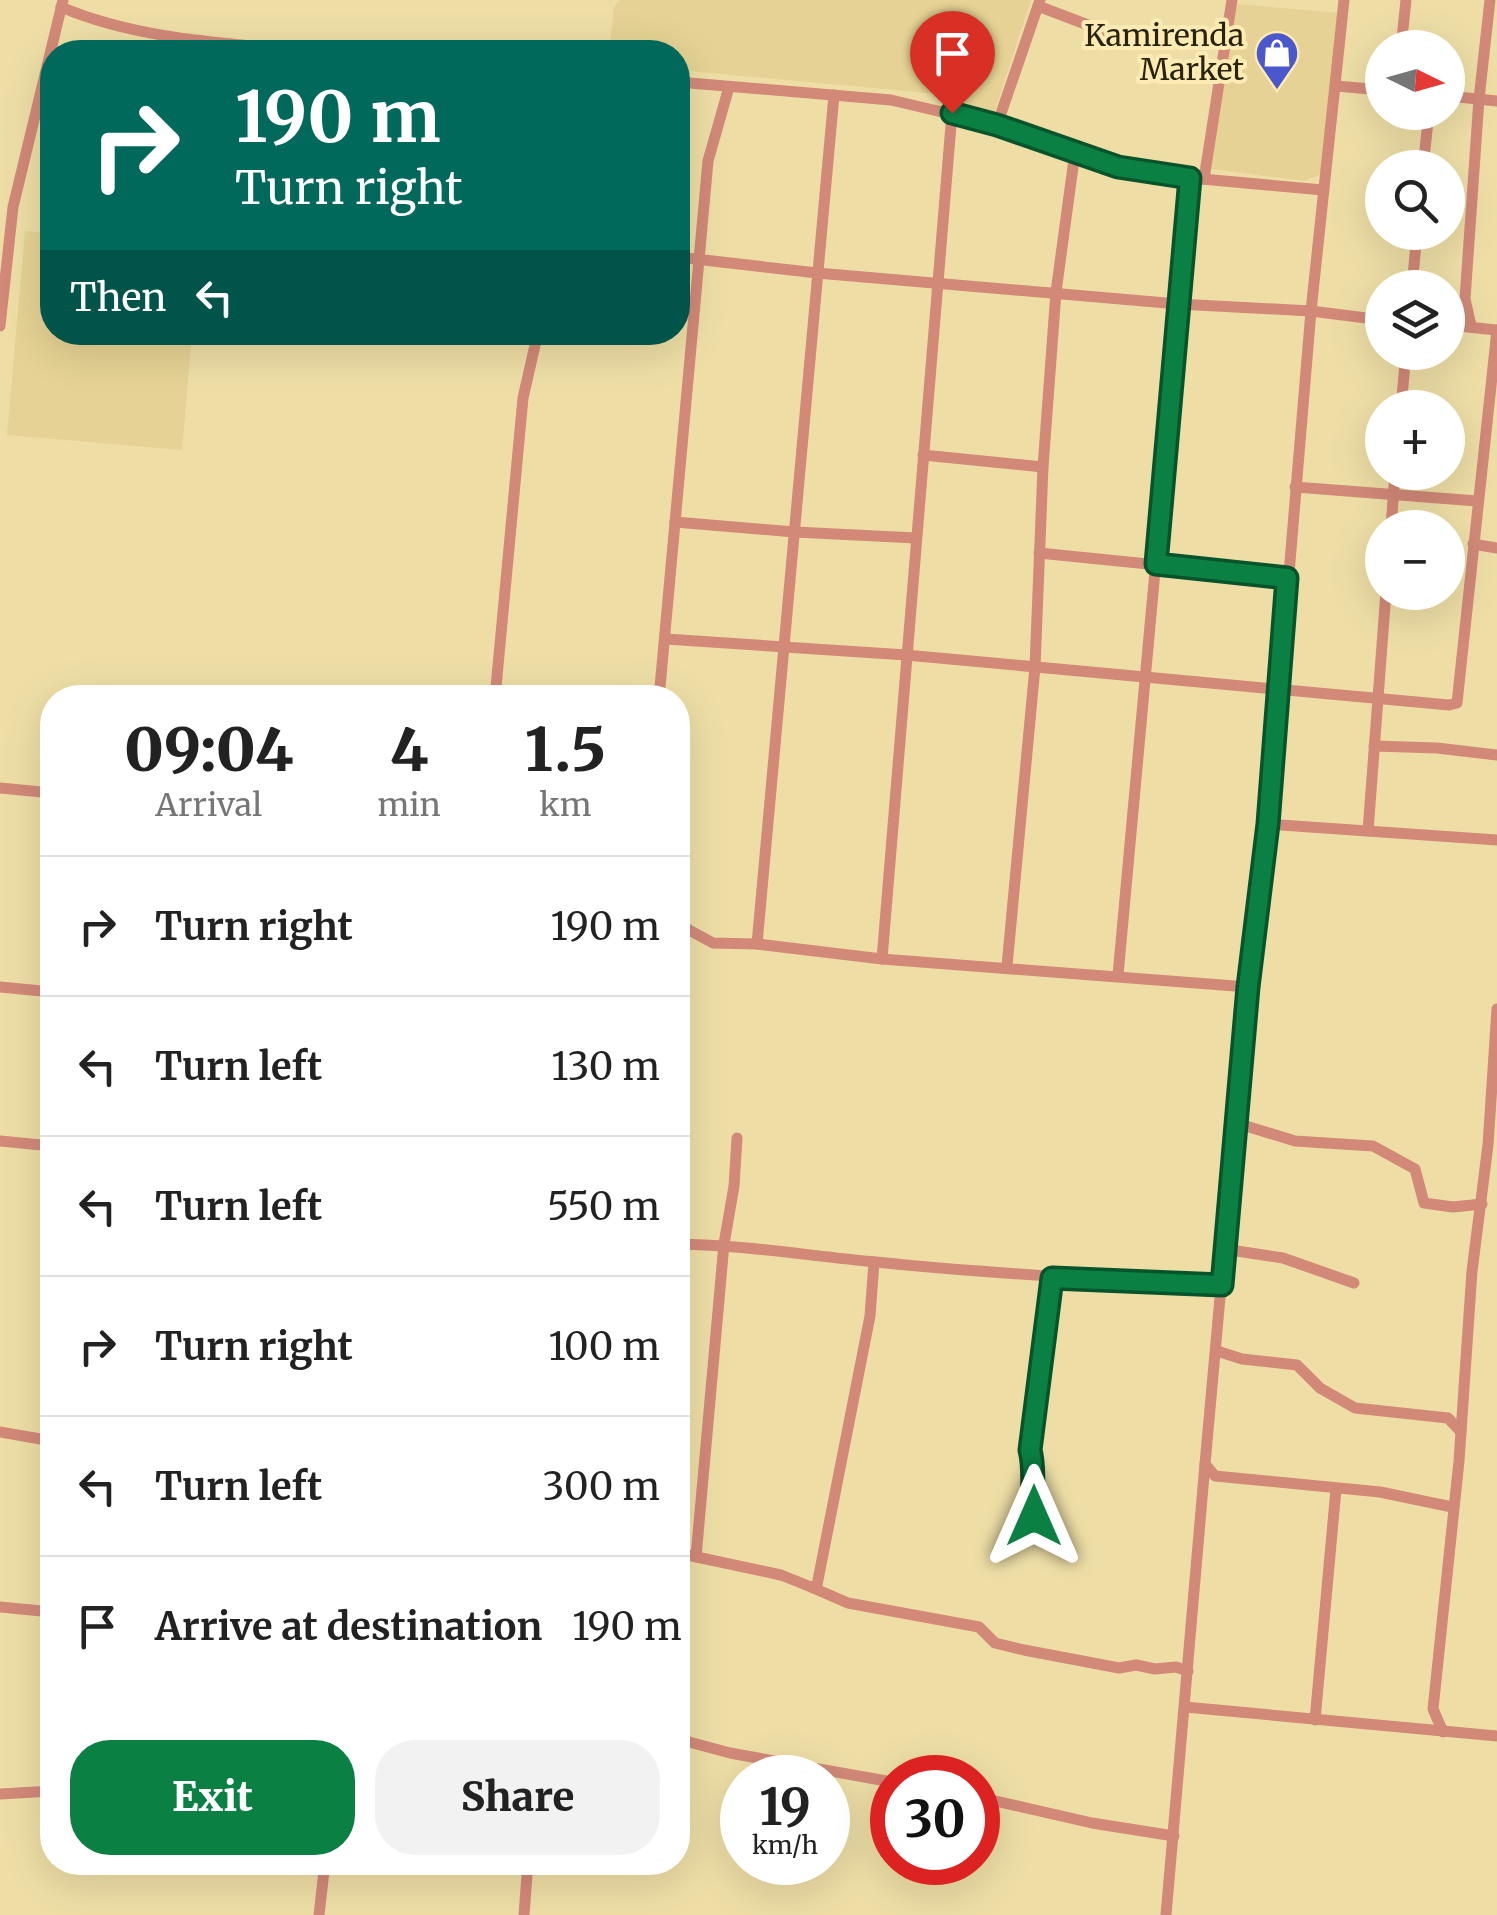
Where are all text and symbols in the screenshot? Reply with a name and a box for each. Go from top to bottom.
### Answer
pin [910,11,995,114]
place label: Kamirenda Market [1084,16,1244,88]
icon: arrive [925,26,980,81]
shop icon: Kamirenda Market [1254,30,1300,91]
north arrow [1365,30,1465,130]
map controls [1365,30,1465,610]
text: 190 m [235,73,441,161]
icon: right [70,80,200,210]
button: search [1365,150,1465,250]
text: Turn right [235,160,463,216]
icon: left [187,270,242,325]
button: layers [1365,270,1465,370]
text: Then [70,274,167,321]
button: + [1365,390,1465,490]
button: − [1365,510,1465,610]
text: 09:04 [124,712,294,787]
text: 4 [390,712,428,787]
text: 1.5 [525,712,606,787]
text: Arrival [155,785,262,825]
text: min [378,785,441,825]
text: km [539,785,591,825]
icon: right [70,899,125,954]
text: Turn right [155,903,353,950]
text: 190 m [550,903,660,950]
icon: left [70,1039,125,1094]
text: Turn left [155,1043,322,1090]
text: 130 m [551,1043,660,1090]
icon: left [70,1179,125,1234]
text: Turn left [155,1183,322,1230]
text: 550 m [547,1183,660,1230]
icon: right [70,1319,125,1374]
text: Turn right [155,1323,353,1370]
text: 100 m [548,1323,660,1370]
icon: left [70,1459,125,1514]
text: Turn left [155,1463,322,1510]
text: 300 m [543,1463,660,1510]
position arrow [982,1464,1086,1568]
icon: arrive [70,1599,125,1654]
text: Arrive at destination [155,1603,542,1650]
text: 190 m [572,1603,682,1650]
button: Exit [70,1740,355,1855]
button: Share [375,1740,660,1855]
speed limit sign: 30 [870,1755,1000,1885]
text: 19 [759,1776,811,1839]
text: km/h [752,1829,818,1861]

